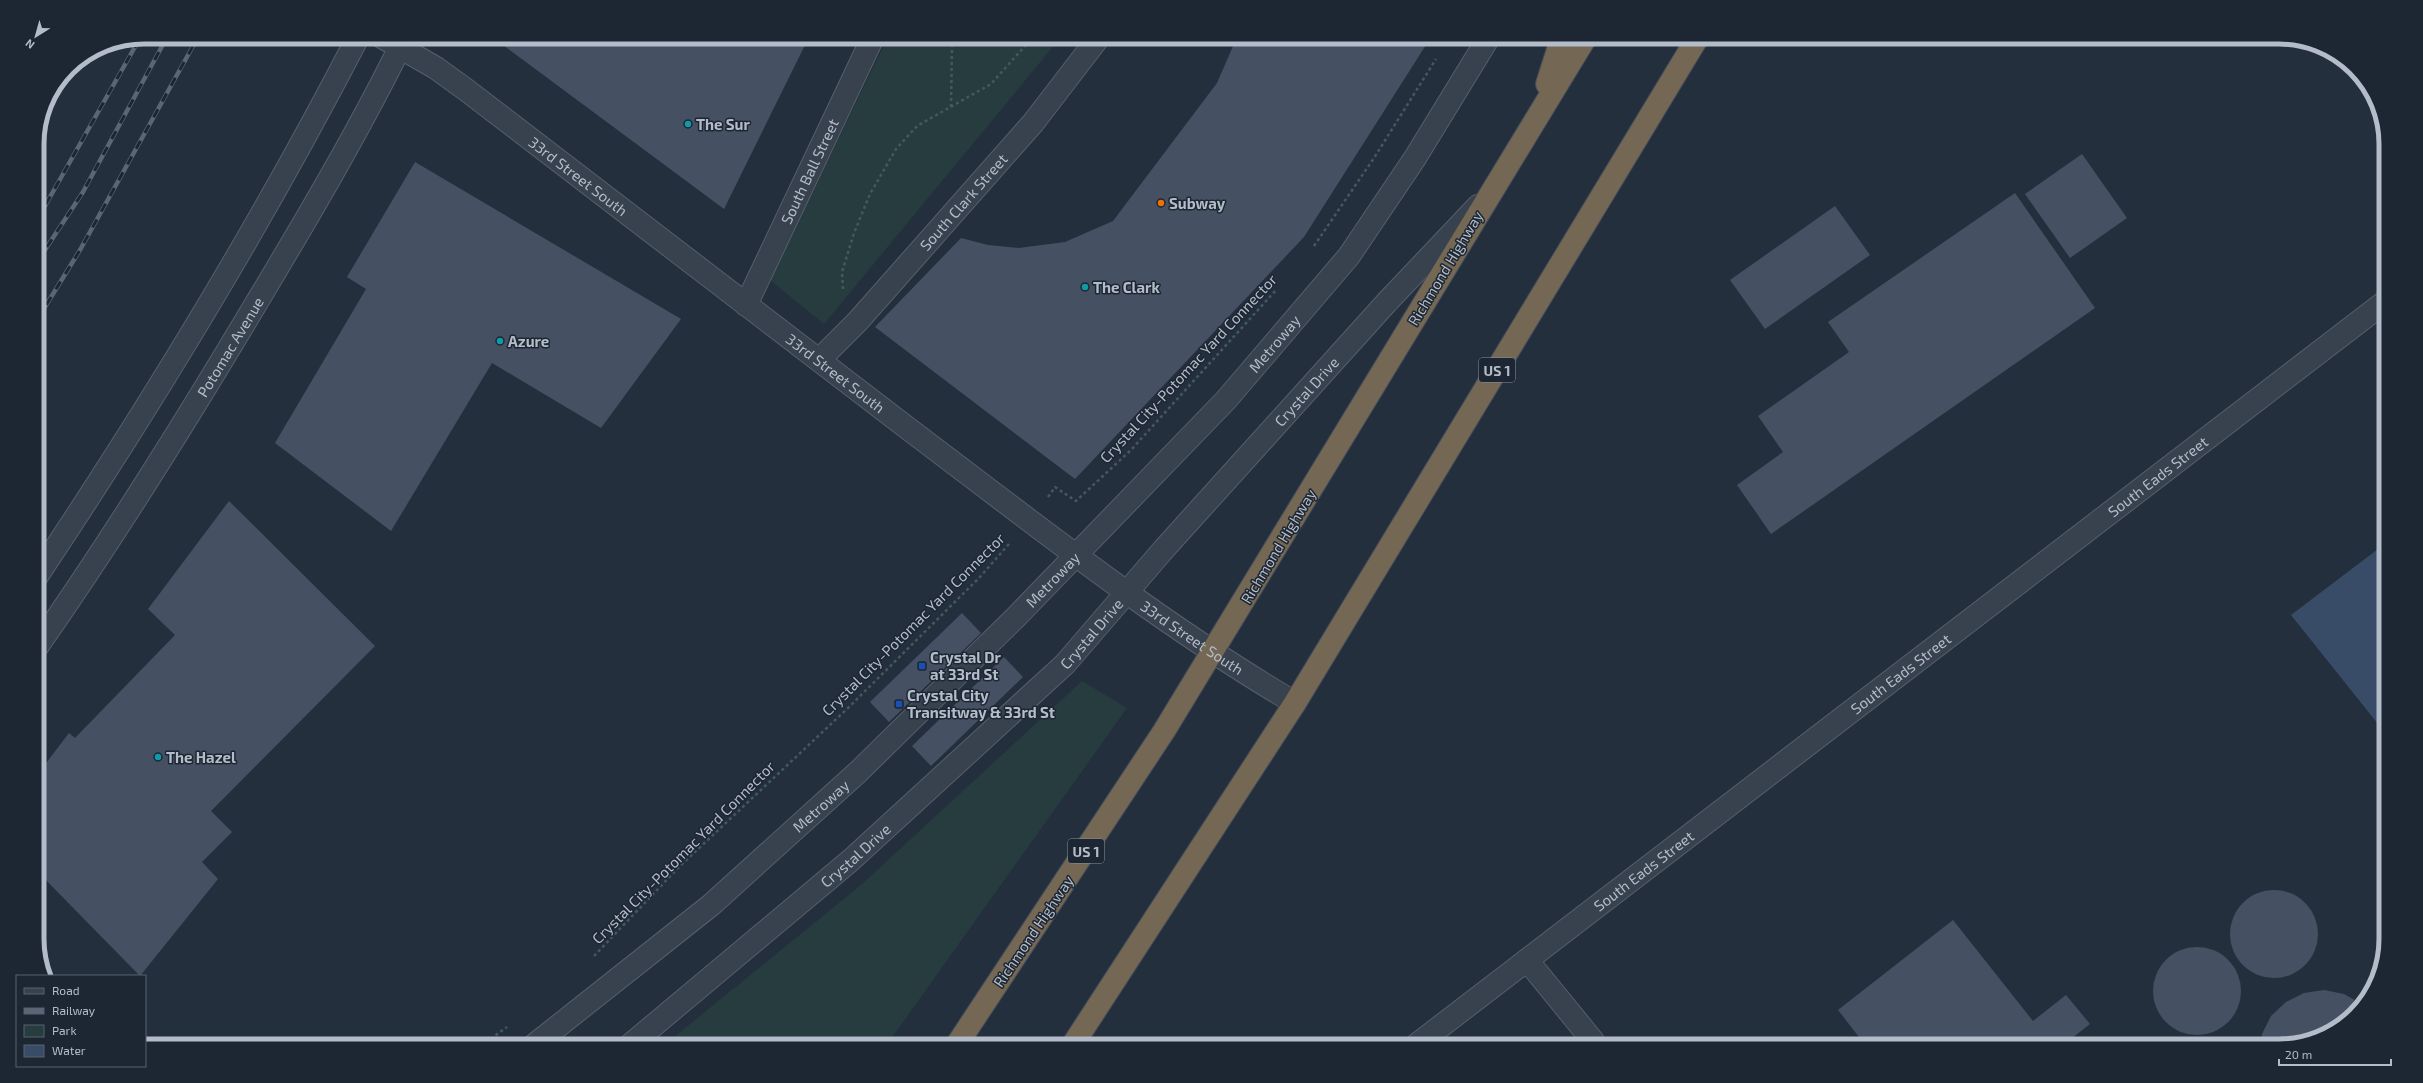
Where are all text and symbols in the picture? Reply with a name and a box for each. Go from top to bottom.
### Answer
north arrow [16,16,56,56]
text: N [23,37,37,52]
place label: The Sur [696,115,750,133]
street label: South Ball Street [777,115,842,227]
marker: The Sur [683,119,693,129]
street label: 33rd Street South [525,133,631,220]
street label: South Clark Street [916,150,1011,254]
place label: Subway [1169,194,1226,213]
marker: Subway [1156,198,1166,208]
street label: Richmond Highway [1404,207,1486,329]
street label: Crystal City-Potomac Yard Connector [1096,270,1280,466]
place label: The Clark [1093,278,1160,296]
marker: The Clark [1080,282,1090,292]
street label: Potomac Avenue [193,294,267,400]
street label: Metroway [1245,311,1304,376]
street label: 33rd Street South [783,329,889,416]
place label: Azure [508,332,549,350]
marker: Azure [495,336,505,346]
street label: Crystal Drive [1270,353,1342,430]
road number: US 1 [1479,358,1515,382]
street label: South Eads Street [2104,432,2211,520]
street label: Richmond Highway [1237,485,1319,607]
street label: Crystal City-Potomac Yard Connector [818,529,1008,719]
street label: Metroway [1022,548,1083,611]
street label: Crystal Drive [1056,595,1126,672]
street label: 33rd Street South [1138,596,1247,678]
street label: South Eads Street [1847,629,1954,718]
place label: Crystal Dr at 33rd St [930,648,1001,683]
marker: Crystal Dr at 33rd St [917,661,927,671]
place label: Crystal City Transitway & 33rd St [907,686,1055,722]
marker: Crystal City Transitway & 33rd St [894,699,904,709]
place label: The Hazel [166,748,236,766]
marker: The Hazel [153,752,163,762]
street label: Crystal City-Potomac Yard Connector [588,757,778,947]
street label: Metroway [789,776,853,836]
street label: Crystal Drive [817,820,894,891]
street label: South Eads Street [1590,826,1697,915]
road number: US 1 [1068,839,1104,863]
street label: Richmond Highway [989,872,1077,990]
legend [16,975,146,1067]
text: Road [52,983,80,997]
text: Railway [52,1003,96,1017]
text: Park [52,1023,77,1037]
scale bar [2279,1041,2391,1067]
text: Water [52,1043,86,1057]
text: 20 m [2285,1047,2312,1061]

